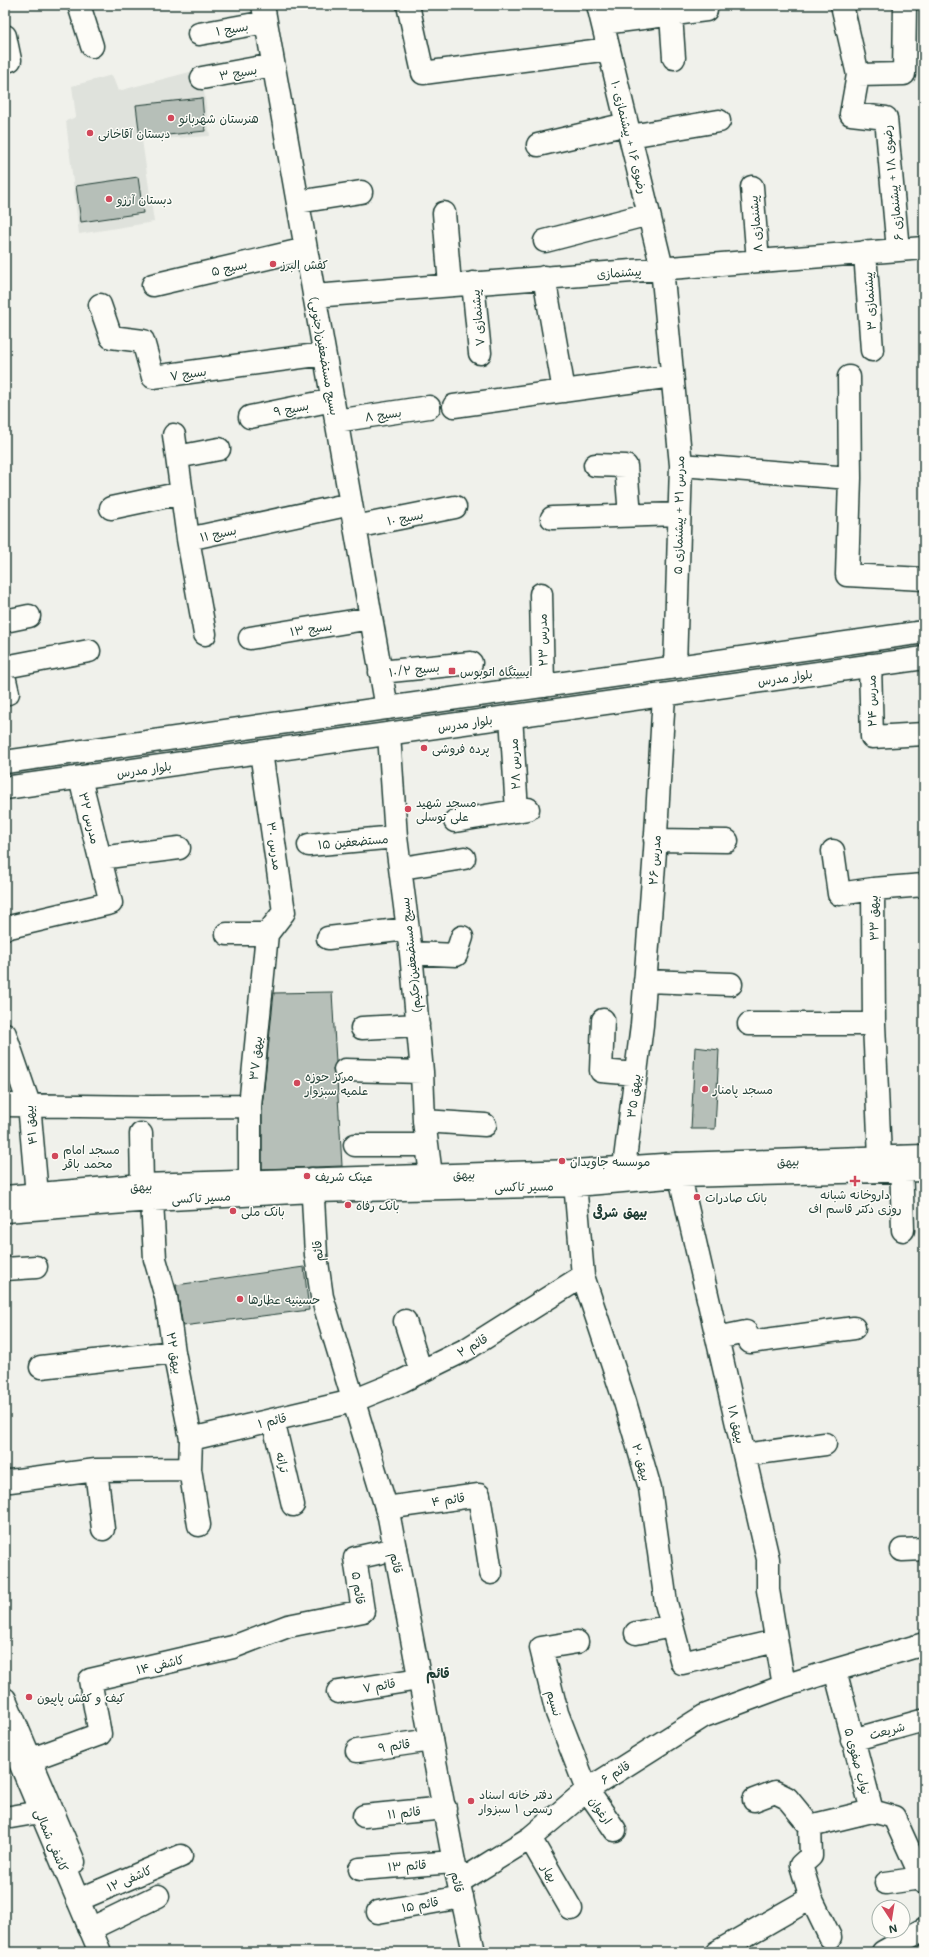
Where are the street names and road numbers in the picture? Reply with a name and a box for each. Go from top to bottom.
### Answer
street label: بسیج ۱ [215,17,250,41]
street label: بسیج ۳ [218,61,258,85]
street label: رضوی ۱۶ + پیشنمازی ۱۰ [607,79,652,196]
street label: رضوی ۱۸ + پیشنمازی ۶ [878,124,907,242]
street label: پیشنمازی ۸ [745,195,766,253]
street label: بسیج ۵ [209,255,249,281]
street label: پیشنمازی [596,262,642,283]
street label: پیشنمازی ۳ [859,271,880,331]
street label: پیشنمازی ۷ [467,289,488,347]
street label: بسیج مستضعفین(جنوبی) [305,296,343,417]
street label: بسیج ۷ [169,363,208,385]
street label: بسیج ۹ [272,397,310,421]
street label: بسیج ۸ [364,404,403,426]
street label: مدرس ۲۱ + پیشنمازی ۵ [669,455,688,575]
street label: بسیج ۱۰ [386,506,425,530]
street label: بسیج ۱۱ [198,521,238,547]
street label: مدرس ۲۳ [534,613,550,667]
street label: بسیج ۱۳ [289,617,334,641]
street label: بسیج ۱۰/۲ [388,658,440,682]
street label: بلوار مدرس [757,665,814,690]
street label: مدرس ۲۴ [863,675,879,727]
street label: بلوار مدرس [437,711,494,736]
street label: مدرس ۲۸ [505,738,523,790]
street label: بلوار مدرس [116,757,173,782]
street label: مدرس ۳۲ [76,790,104,846]
street label: مدرس ۳۰ [264,821,286,871]
street label: مستضعفین ۱۵ [317,830,389,852]
street label: مدرس ۲۶ [644,834,664,886]
street label: بیهق ۳۳ [865,895,882,941]
street label: بسیج مستضعفین(حکیم) [396,896,426,1013]
street label: بیهق ۳۷ [245,1035,266,1081]
street label: بیهق ۳۵ [622,1073,645,1119]
street label: بیهق ۴۱ [20,1104,41,1145]
street label: بیهق [776,1152,800,1171]
street label: بیهق [453,1166,475,1183]
street label: بیهق [129,1177,153,1196]
street label: مسیر تاکسی [494,1177,554,1196]
street label: مسیر تاکسی [171,1187,231,1208]
street label: قائم [308,1240,328,1262]
street label: قائم ۲ [454,1330,491,1362]
street label: بیهق ۲۲ [162,1331,187,1375]
street label: بیهق ۱۸ [724,1403,749,1445]
street label: قائم ۱ [256,1409,288,1433]
street label: بیهق ۲۰ [628,1441,655,1483]
street label: ترانه [273,1450,293,1475]
street label: قائم ۴ [430,1489,466,1511]
street label: قائم [385,1551,407,1575]
street label: قائم ۵ [347,1571,369,1606]
street label: کاشفی ۱۴ [135,1651,186,1678]
street label: قائم ۷ [361,1674,397,1698]
street label: نسیم [542,1688,566,1718]
street label: شریعت [867,1718,907,1742]
street label: نواب صفوی ۵ [840,1726,875,1796]
street label: قائم ۹ [377,1735,411,1757]
street label: قائم ۶ [597,1757,634,1789]
street label: ارغوان [586,1793,616,1827]
street label: قائم ۱۱ [387,1802,422,1824]
street label: کاشفی شمالی [31,1806,72,1874]
street label: قائم ۱۳ [387,1856,427,1876]
street label: بهار [537,1860,561,1885]
street label: کاشفی ۱۲ [104,1861,154,1896]
street label: قائم [446,1870,468,1894]
street label: قائم ۱۵ [400,1893,440,1917]

